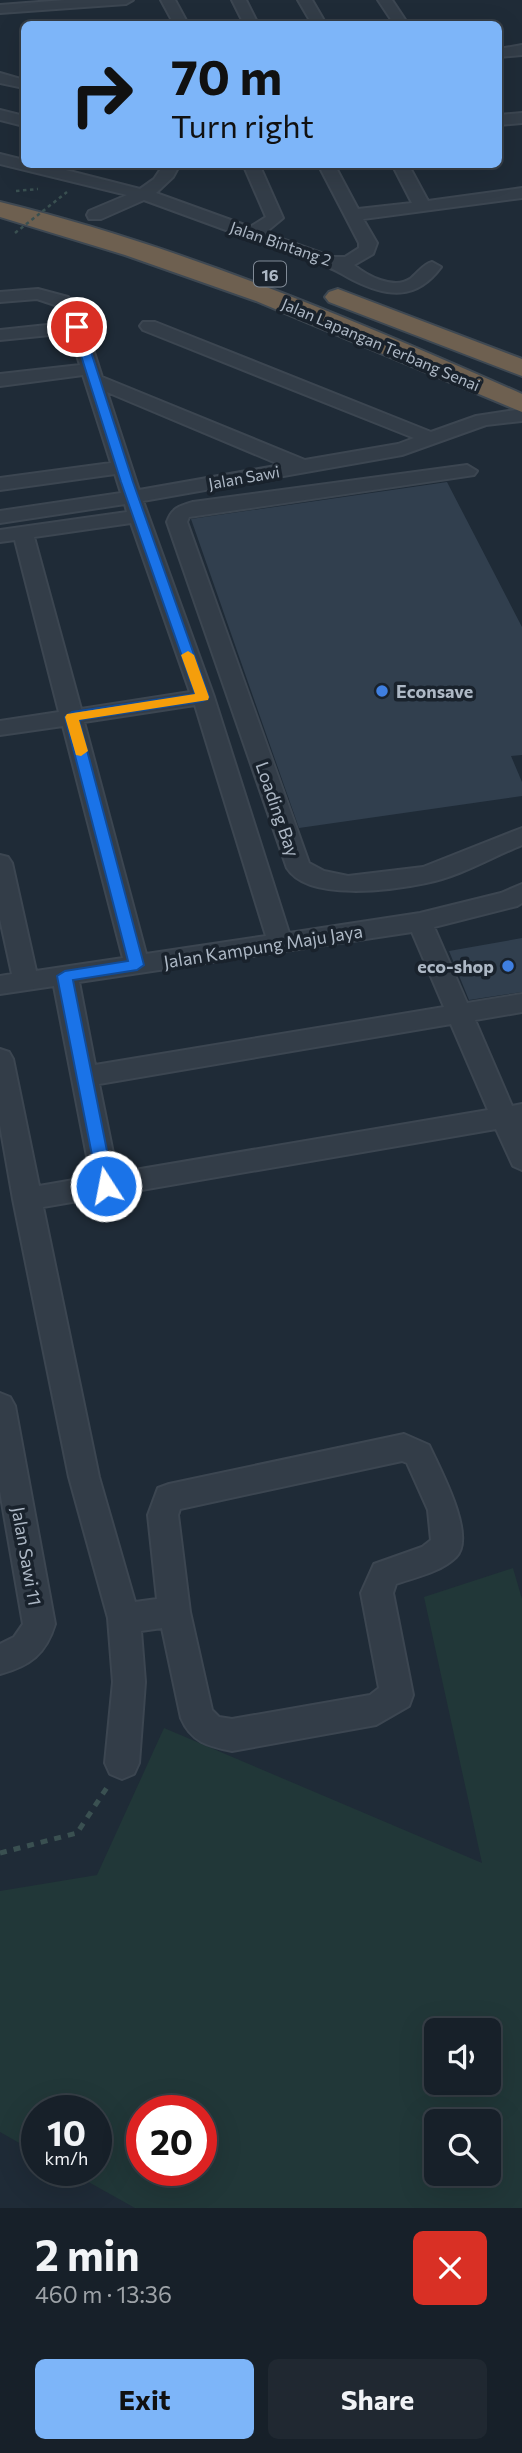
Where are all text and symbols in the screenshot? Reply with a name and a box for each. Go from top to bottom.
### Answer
text: 70 m [171,45,282,105]
icon: right [56,49,147,140]
text: Turn right [171,105,314,145]
street label: Jalan Bintang 2 [228,217,334,269]
road number: 16 [254,262,286,286]
street label: Jalan Lapangan Terbang Senai [279,294,483,394]
pin [47,297,107,357]
icon: arrive [58,308,96,346]
street label: Jalan Sawi [207,461,281,493]
place label: Econsave [396,680,473,702]
marker: Econsave [374,683,390,699]
street label: Loading Bay [251,759,305,859]
street label: Jalan Kampung Maju Jaya [162,919,364,973]
place label: eco-shop [417,955,494,977]
marker: eco-shop [500,958,516,974]
position arrow [69,1149,143,1223]
street label: Jalan Sawi 11 [7,1505,47,1607]
map controls [424,2018,501,2186]
button: sound [424,2018,501,2095]
speed limit sign: 20 [126,2095,217,2186]
button: search [424,2109,501,2186]
text: 10 [47,2110,86,2153]
text: km/h [45,2147,88,2169]
text: 2 min [35,2228,140,2280]
button: close [413,2231,487,2305]
text: 460 m · 13:36 [35,2280,172,2308]
button: Exit [35,2359,254,2439]
button: Share [268,2359,487,2439]

